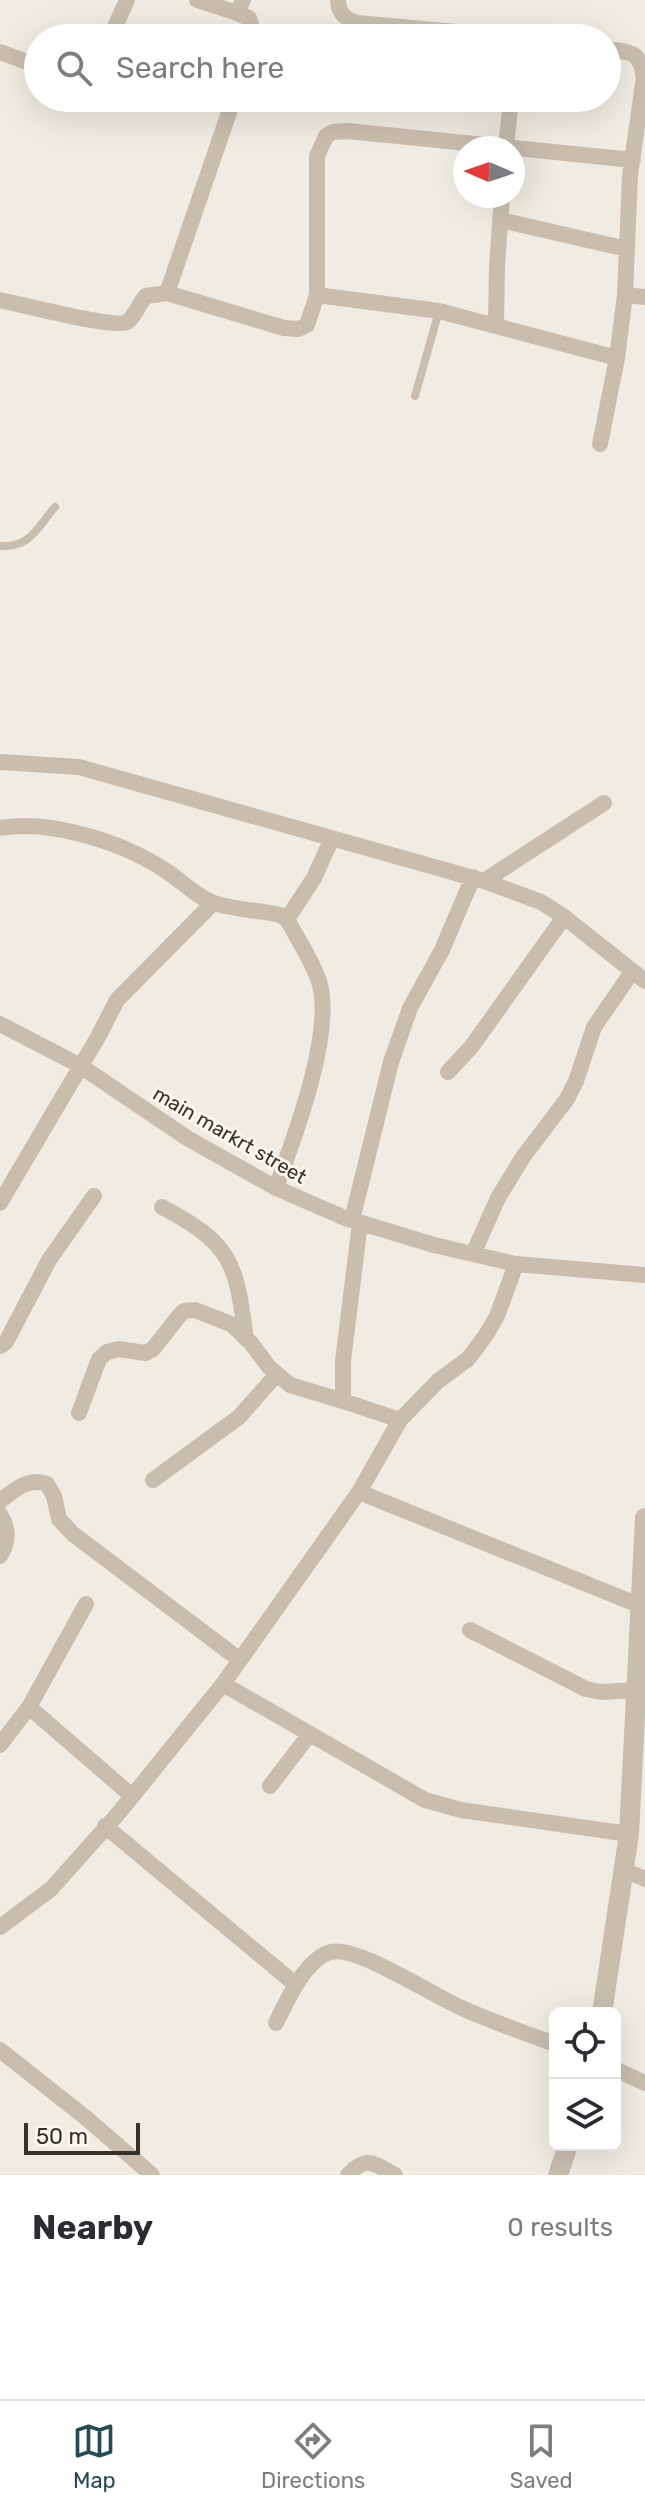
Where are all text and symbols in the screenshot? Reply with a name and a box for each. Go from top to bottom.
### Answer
search box [24,24,621,112]
icon: search [52,46,96,90]
text: Search here [116,50,284,86]
north arrow [453,136,525,208]
street label: main markrt street [149,1081,311,1189]
map controls [549,2007,621,2151]
button: locate [549,2007,621,2079]
button: layers [549,2079,621,2151]
scale bar [24,2119,140,2155]
text: 50 m [36,2123,88,2150]
text: Nearby [32,2207,153,2248]
text: 0 results [507,2212,613,2243]
tab: Map [72,2419,116,2494]
tab: Directions [261,2419,365,2494]
tab: Saved [510,2419,573,2494]

